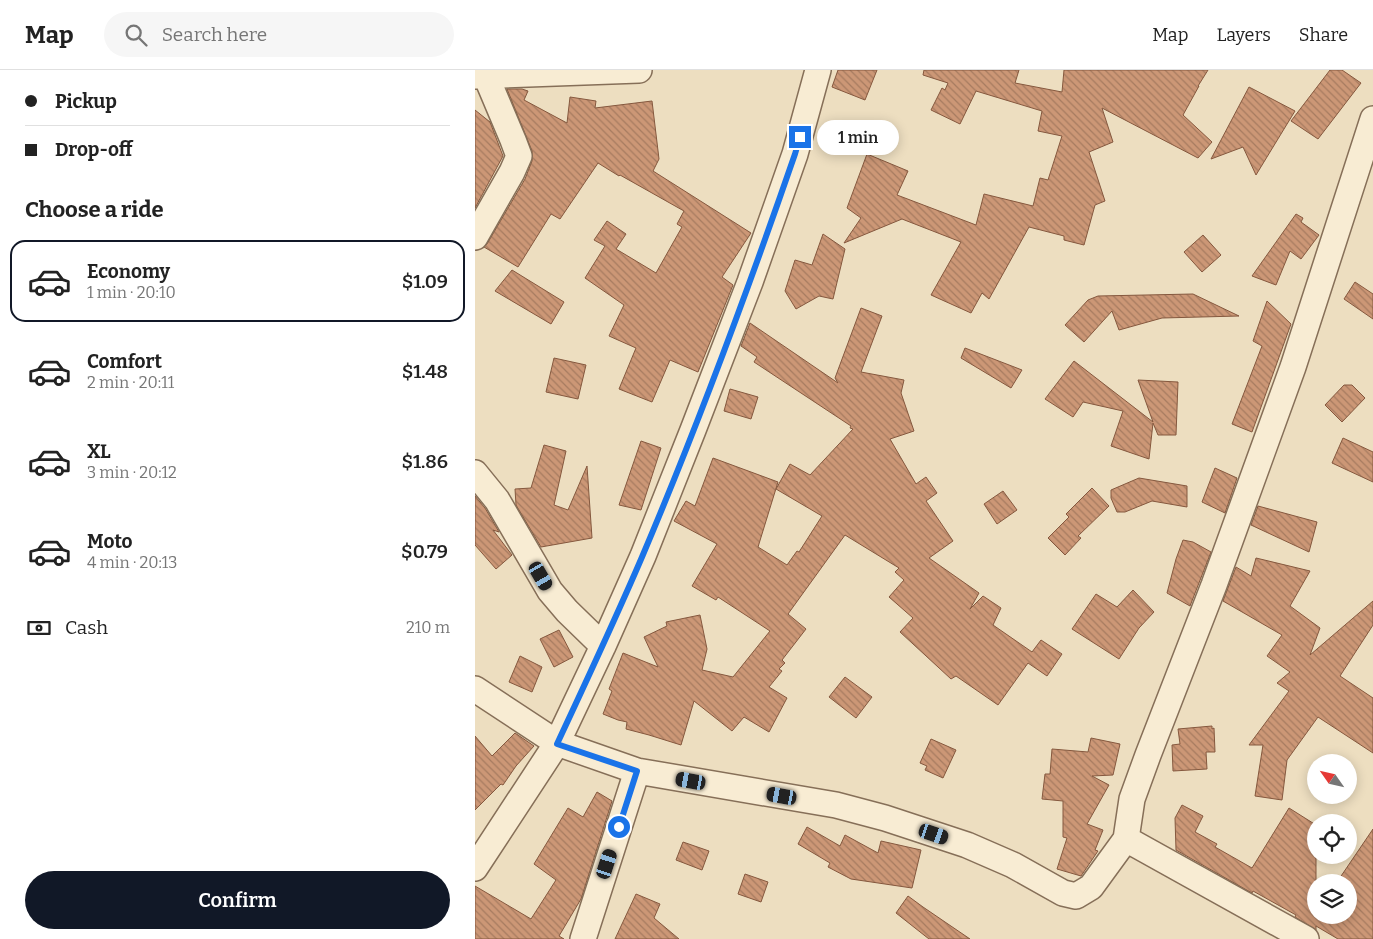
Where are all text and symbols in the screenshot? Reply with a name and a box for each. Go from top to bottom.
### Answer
search box [104,12,454,57]
text: Map [25,21,74,49]
icon: search [122,21,150,49]
text: Search here [162,23,267,46]
text: Map [1152,24,1188,46]
text: Layers [1216,24,1271,46]
text: Share [1299,24,1348,46]
text: Pickup [55,90,117,113]
callout: 1 min [817,120,900,154]
route end [789,126,811,148]
text: 1 min [838,128,878,147]
text: Drop-off [55,138,133,161]
text: Choose a ride [25,196,164,223]
icon: car [27,259,72,304]
text: Economy [87,260,170,283]
text: $1.09 [402,270,448,293]
text: 1 min · 20:10 [87,283,176,302]
icon: car [27,349,72,394]
text: Comfort [87,350,162,373]
text: $1.48 [402,360,448,383]
text: 2 min · 20:11 [87,373,174,392]
icon: car [27,439,72,484]
text: XL [87,440,111,463]
text: $1.86 [401,450,448,473]
text: 3 min · 20:12 [87,463,177,482]
icon: car [27,529,72,574]
text: Moto [87,530,133,553]
text: $0.79 [401,540,448,563]
text: 4 min · 20:13 [87,553,177,572]
car [527,559,554,593]
icon: cash [25,614,53,642]
text: Cash [65,616,108,639]
text: 210 m [406,618,450,637]
north arrow [1307,754,1357,804]
map controls [1307,754,1357,924]
car [674,771,707,791]
car [765,786,798,806]
button: locate [1307,814,1357,864]
route start [608,816,630,838]
car [917,822,950,846]
car [595,847,618,881]
button: Confirm [25,871,450,929]
button: layers [1307,874,1357,924]

